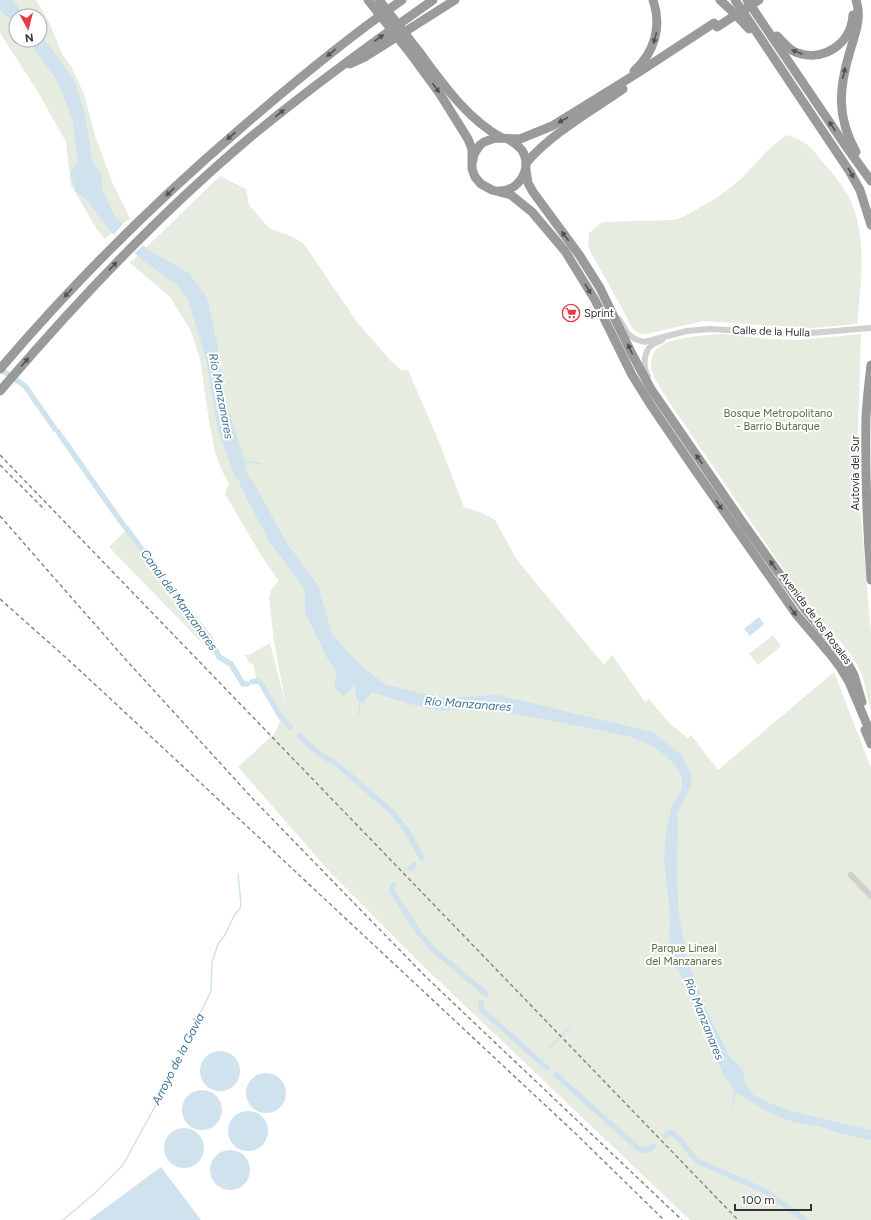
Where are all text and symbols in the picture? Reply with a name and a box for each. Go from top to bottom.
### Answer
north arrow [8,8,48,48]
text: N [24,30,34,44]
one-way arrow [652,32,658,44]
one-way arrow [373,34,384,42]
one-way arrow [325,48,336,57]
one-way arrow [790,48,802,54]
one-way arrow [842,67,848,80]
one-way arrow [432,83,440,94]
one-way arrow [274,109,285,118]
one-way arrow [557,116,569,123]
one-way arrow [828,121,836,131]
one-way arrow [226,132,237,141]
one-way arrow [848,167,854,179]
one-way arrow [164,187,175,196]
one-way arrow [561,231,570,242]
one-way arrow [108,261,118,271]
one-way arrow [584,284,592,294]
one-way arrow [64,289,73,298]
supermarket icon: Sprint [561,303,581,323]
place label: Sprint [584,307,614,320]
street label: Calle de la Hulla [732,324,810,339]
one-way arrow [627,343,633,354]
water label: Río Manzanares [206,352,236,440]
one-way arrow [21,356,30,367]
park label: Bosque Metropolitano - Barrio Butarque [723,407,833,433]
street label: Autovía del Sur [849,435,862,510]
one-way arrow [695,453,703,464]
one-way arrow [715,500,723,511]
water label: Canal del Manzanares [138,547,220,653]
one-way arrow [769,560,777,570]
street label: Avenida de los Rosales [777,570,854,667]
one-way arrow [789,605,797,616]
water label: Río Manzanares [424,694,512,714]
park label: Parque Lineal del Manzanares [646,942,722,968]
water label: Río Manzanares [681,976,727,1062]
water label: Arroyo de la Gavia [148,1011,207,1108]
scale bar [735,1186,811,1212]
text: 100 m [741,1193,775,1207]

